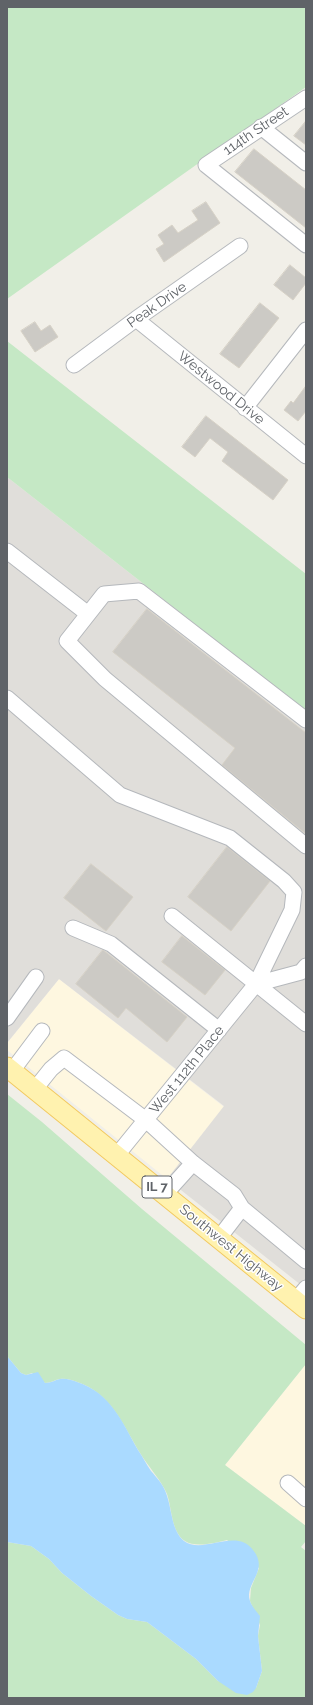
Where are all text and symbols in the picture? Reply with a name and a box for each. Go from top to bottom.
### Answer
street label: 114th Street [220,103,292,159]
street label: Peak Drive [124,278,190,332]
street label: Westwood Drive [174,348,268,428]
street label: West 112th Place [146,1023,228,1117]
road number: IL 7 [142,1176,172,1198]
street label: Southwest Highway [176,1201,286,1295]

